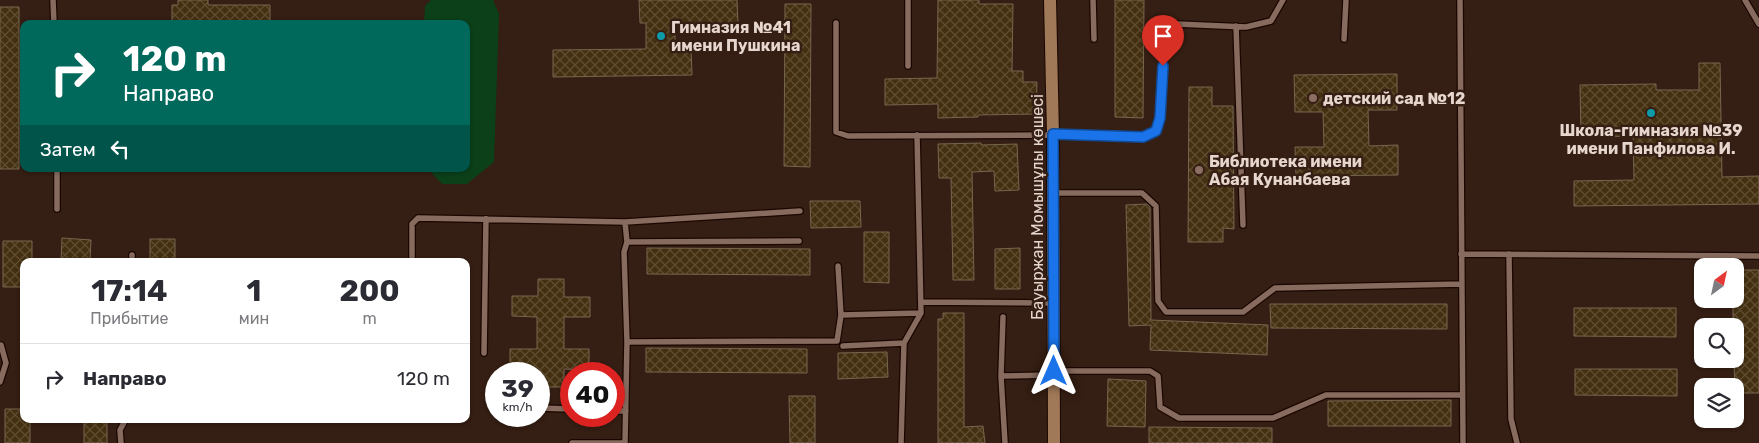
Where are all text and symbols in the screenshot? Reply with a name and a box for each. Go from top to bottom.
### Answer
pin [1142,15,1184,66]
place label: Гимназия №41 имени Пушкина [671,18,800,55]
icon: arrive [1149,22,1177,50]
marker: Гимназия №41 имени Пушкина [655,30,667,42]
text: 120 m [123,38,226,80]
icon: right [40,40,105,105]
text: Направо [123,80,214,107]
place label: детский сад №12 [1323,89,1465,108]
marker: детский сад №12 [1307,92,1319,104]
street label: Бауыржан Момышұлы көшесі [1028,94,1047,320]
marker: Школа-гимназия №39 имени Панфилова И. [1645,107,1657,119]
place label: Школа-гимназия №39 имени Панфилова И. [1559,121,1743,158]
icon: left [106,135,134,163]
text: Затем [40,138,96,161]
place label: Библиотека имени Абая Кунанбаева [1209,152,1362,189]
marker: Библиотека имени Абая Кунанбаева [1193,164,1205,176]
north arrow [1694,258,1744,308]
map controls [1694,258,1744,428]
text: 17:14 [91,273,168,309]
text: 1 [246,273,261,309]
text: 200 [339,273,400,309]
text: Прибытие [90,309,168,328]
text: мин [239,309,269,328]
text: m [362,309,377,328]
button: search [1694,318,1744,368]
position arrow [1027,344,1079,396]
speed limit sign: 40 [560,362,625,427]
icon: right [40,365,68,393]
text: Направо [83,367,167,390]
text: 120 m [397,367,450,390]
text: 39 [501,374,534,403]
button: layers [1694,378,1744,428]
text: km/h [503,400,532,414]

